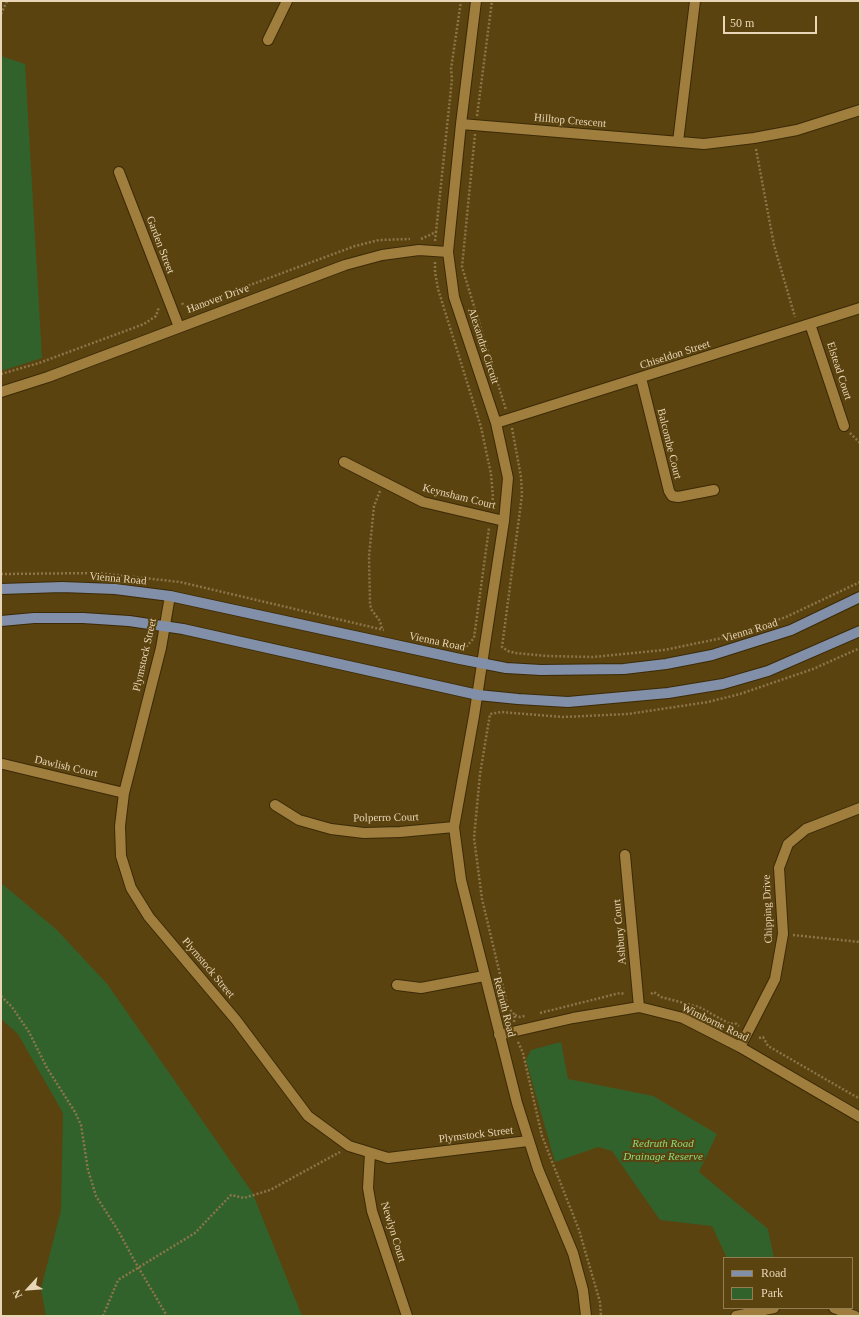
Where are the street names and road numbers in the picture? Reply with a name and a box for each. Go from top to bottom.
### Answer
street label: Hilltop Crescent [533,111,607,131]
street label: Garden Street [143,214,177,276]
street label: Hanover Drive [185,282,251,316]
street label: Alexandra Circuit [464,306,502,386]
street label: Chiseldon Street [638,337,712,373]
street label: Elstead Court [823,340,855,402]
street label: Balcombe Court [654,407,684,481]
street label: Keynsham Court [421,482,497,512]
street label: Vienna Road [89,570,147,588]
street label: Vienna Road [721,616,779,646]
street label: Plymstock Street [130,617,160,693]
street label: Vienna Road [408,630,466,654]
street label: Dawlish Court [33,753,99,781]
street label: Polperro Court [353,811,419,825]
street label: Chipping Drive [760,874,776,944]
street label: Ashbury Court [611,899,629,965]
street label: Plymstock Street [179,935,237,1001]
street label: Redruth Road [490,976,518,1038]
street label: Wimborne Road [679,1001,751,1045]
street label: Plymstock Street [438,1124,514,1146]
street label: Newlyn Court [378,1200,408,1264]

